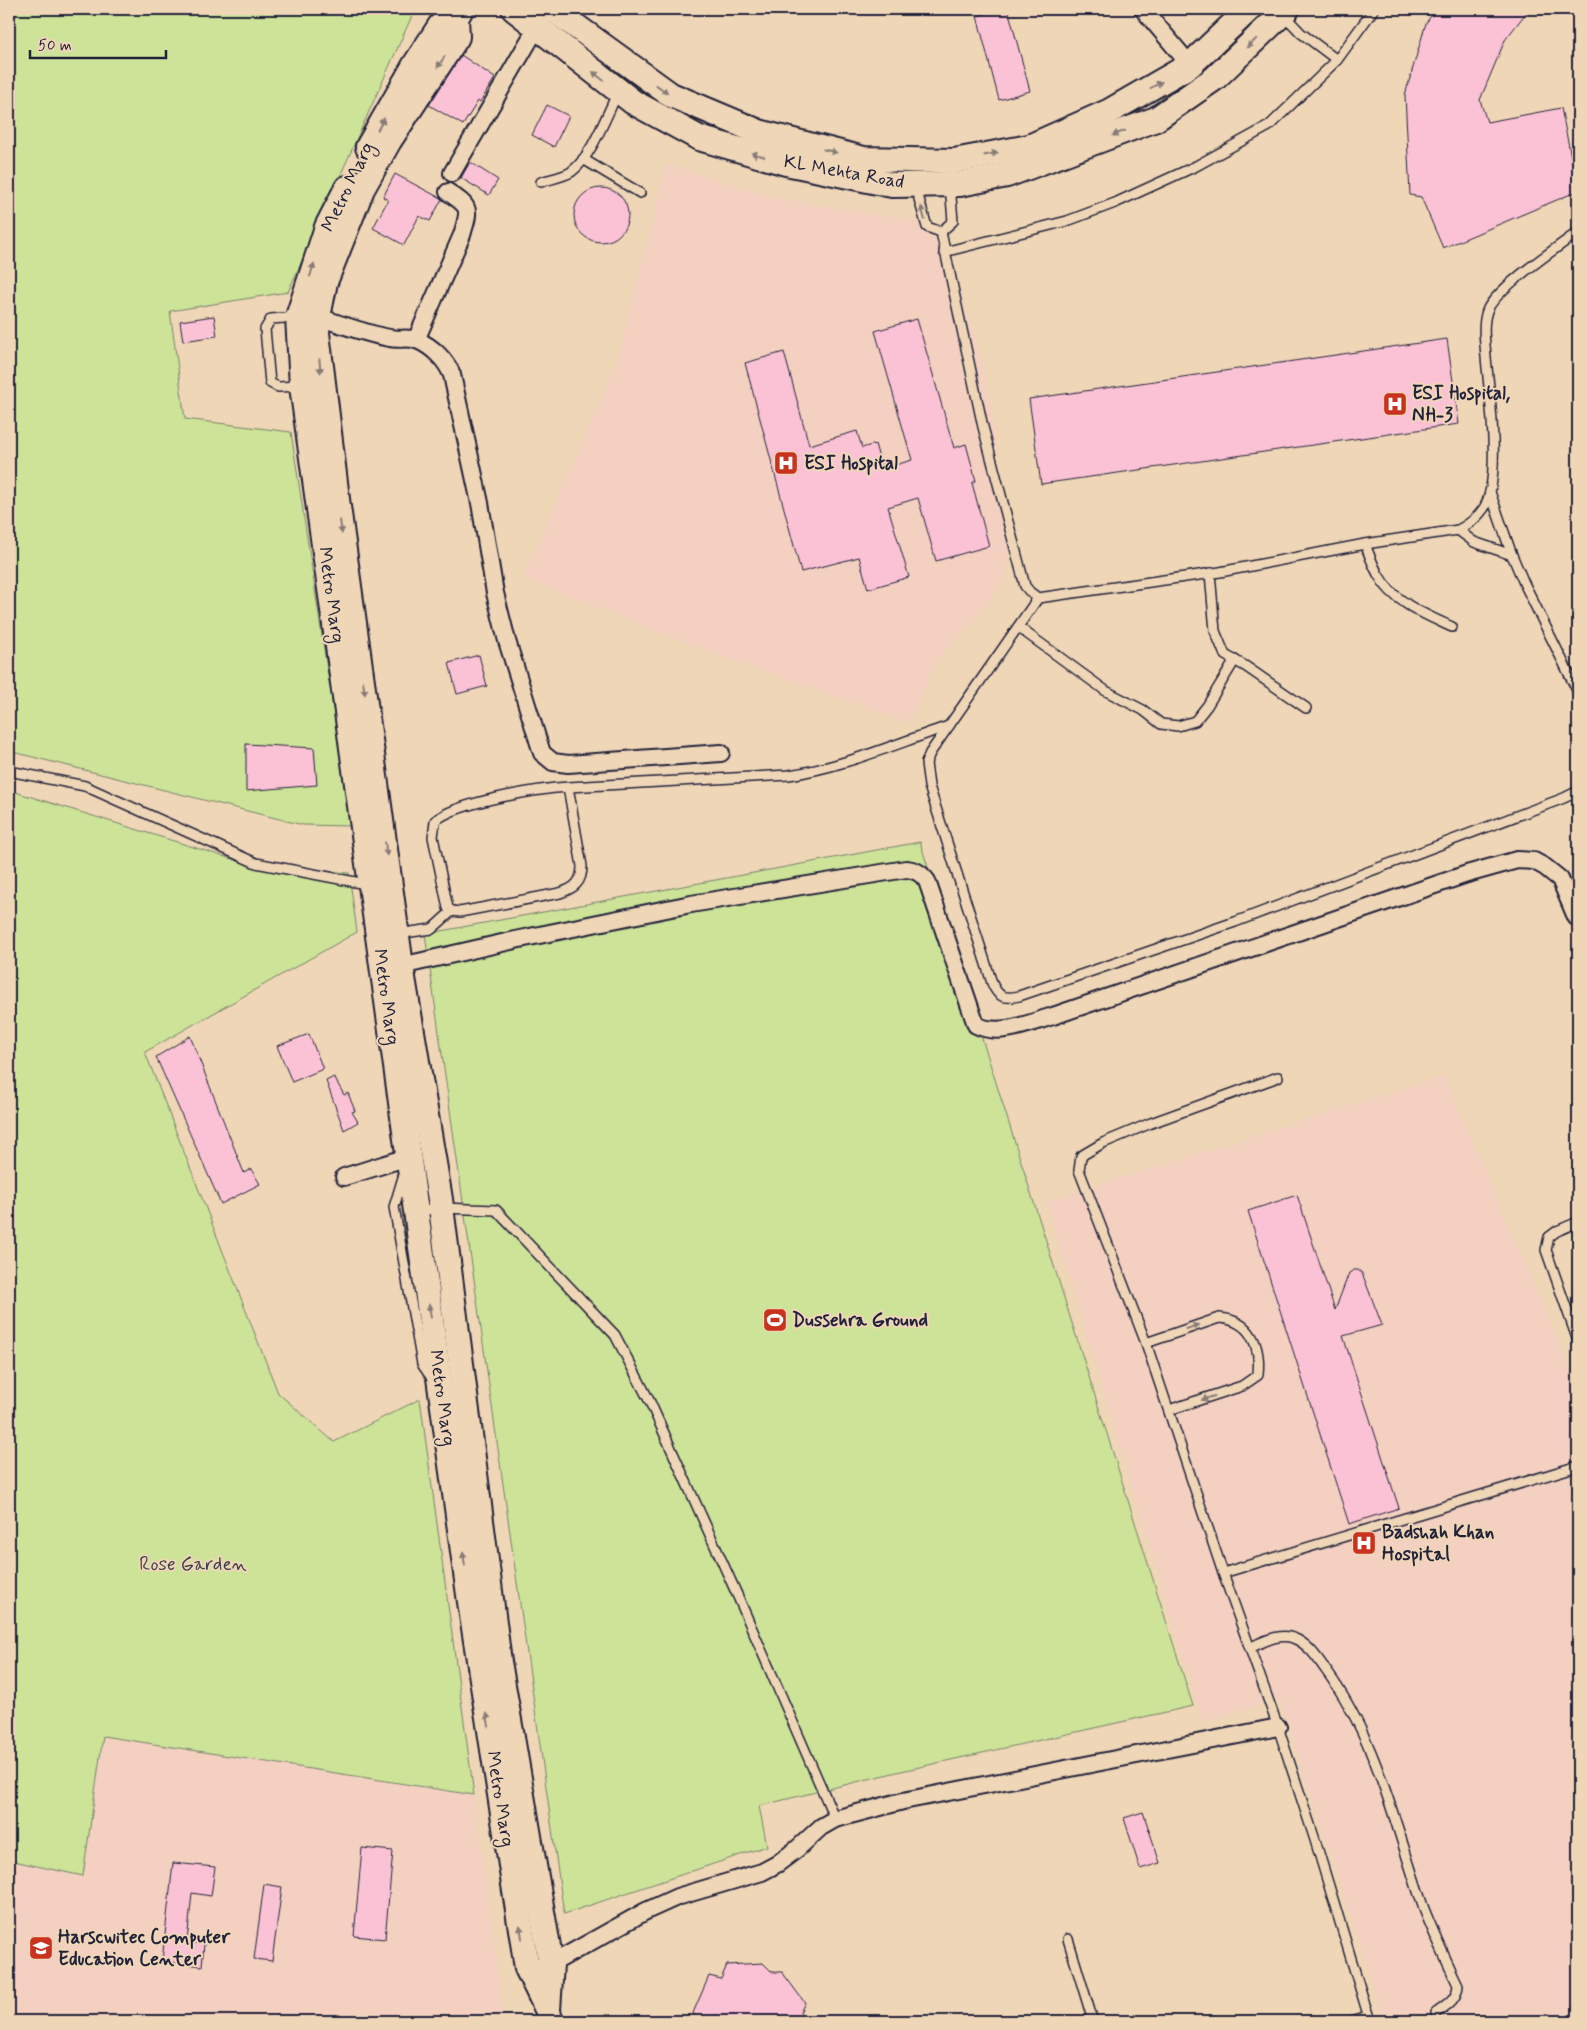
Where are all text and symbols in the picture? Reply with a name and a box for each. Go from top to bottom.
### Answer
scale bar [30,28,166,60]
text: 50 m [38,36,72,56]
one-way arrow [1246,37,1258,49]
one-way arrow [436,55,445,68]
one-way arrow [592,70,605,81]
one-way arrow [1149,80,1162,89]
one-way arrow [655,84,669,94]
one-way arrow [377,116,385,131]
one-way arrow [1111,129,1126,137]
street label: Metro Marg [316,138,382,237]
one-way arrow [823,147,838,155]
street label: KL Mehta Road [782,149,906,195]
one-way arrow [984,150,1000,158]
one-way arrow [750,151,765,159]
one-way arrow [918,206,926,221]
one-way arrow [309,263,316,278]
one-way arrow [316,358,324,374]
place label: ESI Hospital, NH-3 [1412,381,1510,428]
hospital icon: ESI Hospital, NH-3 [1382,391,1408,417]
hospital icon: ESI Hospital [773,450,799,476]
place label: ESI Hospital [804,451,898,476]
one-way arrow [337,520,345,536]
street label: Metro Marg [310,545,350,645]
one-way arrow [360,680,368,696]
one-way arrow [383,841,391,857]
street label: Metro Marg [365,947,405,1047]
one-way arrow [425,1303,433,1319]
sports icon: Dussehra Ground [762,1307,788,1333]
place label: Dussehra Ground [792,1308,928,1333]
one-way arrow [1185,1323,1200,1330]
street label: Metro Marg [421,1348,461,1448]
one-way arrow [1200,1394,1215,1402]
place label: Badshah Khan Hospital [1382,1520,1495,1567]
hospital icon: Badshah Khan Hospital [1351,1530,1377,1556]
one-way arrow [460,1551,468,1567]
park label: Rose Garden [139,1552,247,1577]
one-way arrow [484,1711,492,1727]
street label: Metro Marg [478,1749,520,1849]
one-way arrow [517,1924,525,1940]
place label: Harscwitec Computer Education Center [58,1925,231,1972]
school or university icon: Harscwitec Computer Education Center [28,1935,54,1961]

